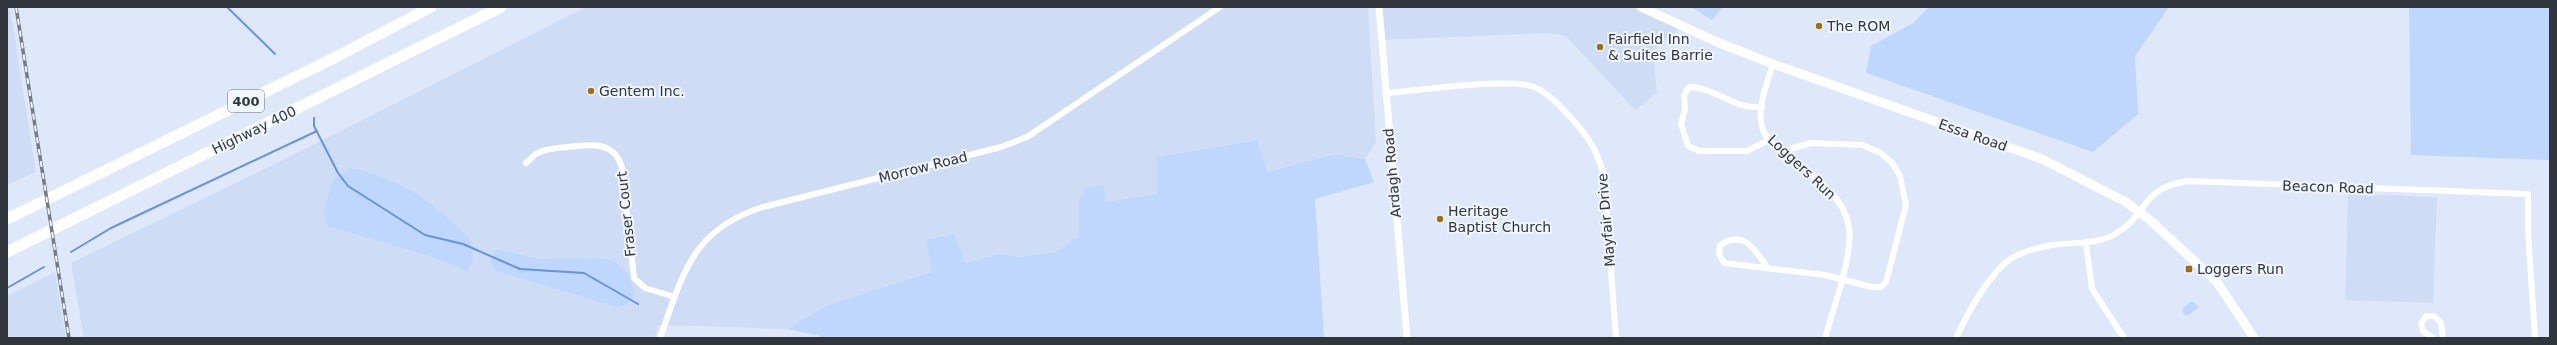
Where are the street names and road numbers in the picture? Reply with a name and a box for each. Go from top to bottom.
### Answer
road number: 400 [228,90,264,112]
street label: Highway 400 [209,103,299,157]
street label: Essa Road [1937,116,2009,154]
street label: Ardagh Road [1380,128,1404,218]
street label: Loggers Run [1765,132,1839,202]
street label: Morrow Road [877,148,969,186]
street label: Fraser Court [613,170,638,258]
street label: Mayfair Drive [1594,173,1618,267]
street label: Beacon Road [2282,177,2374,197]

